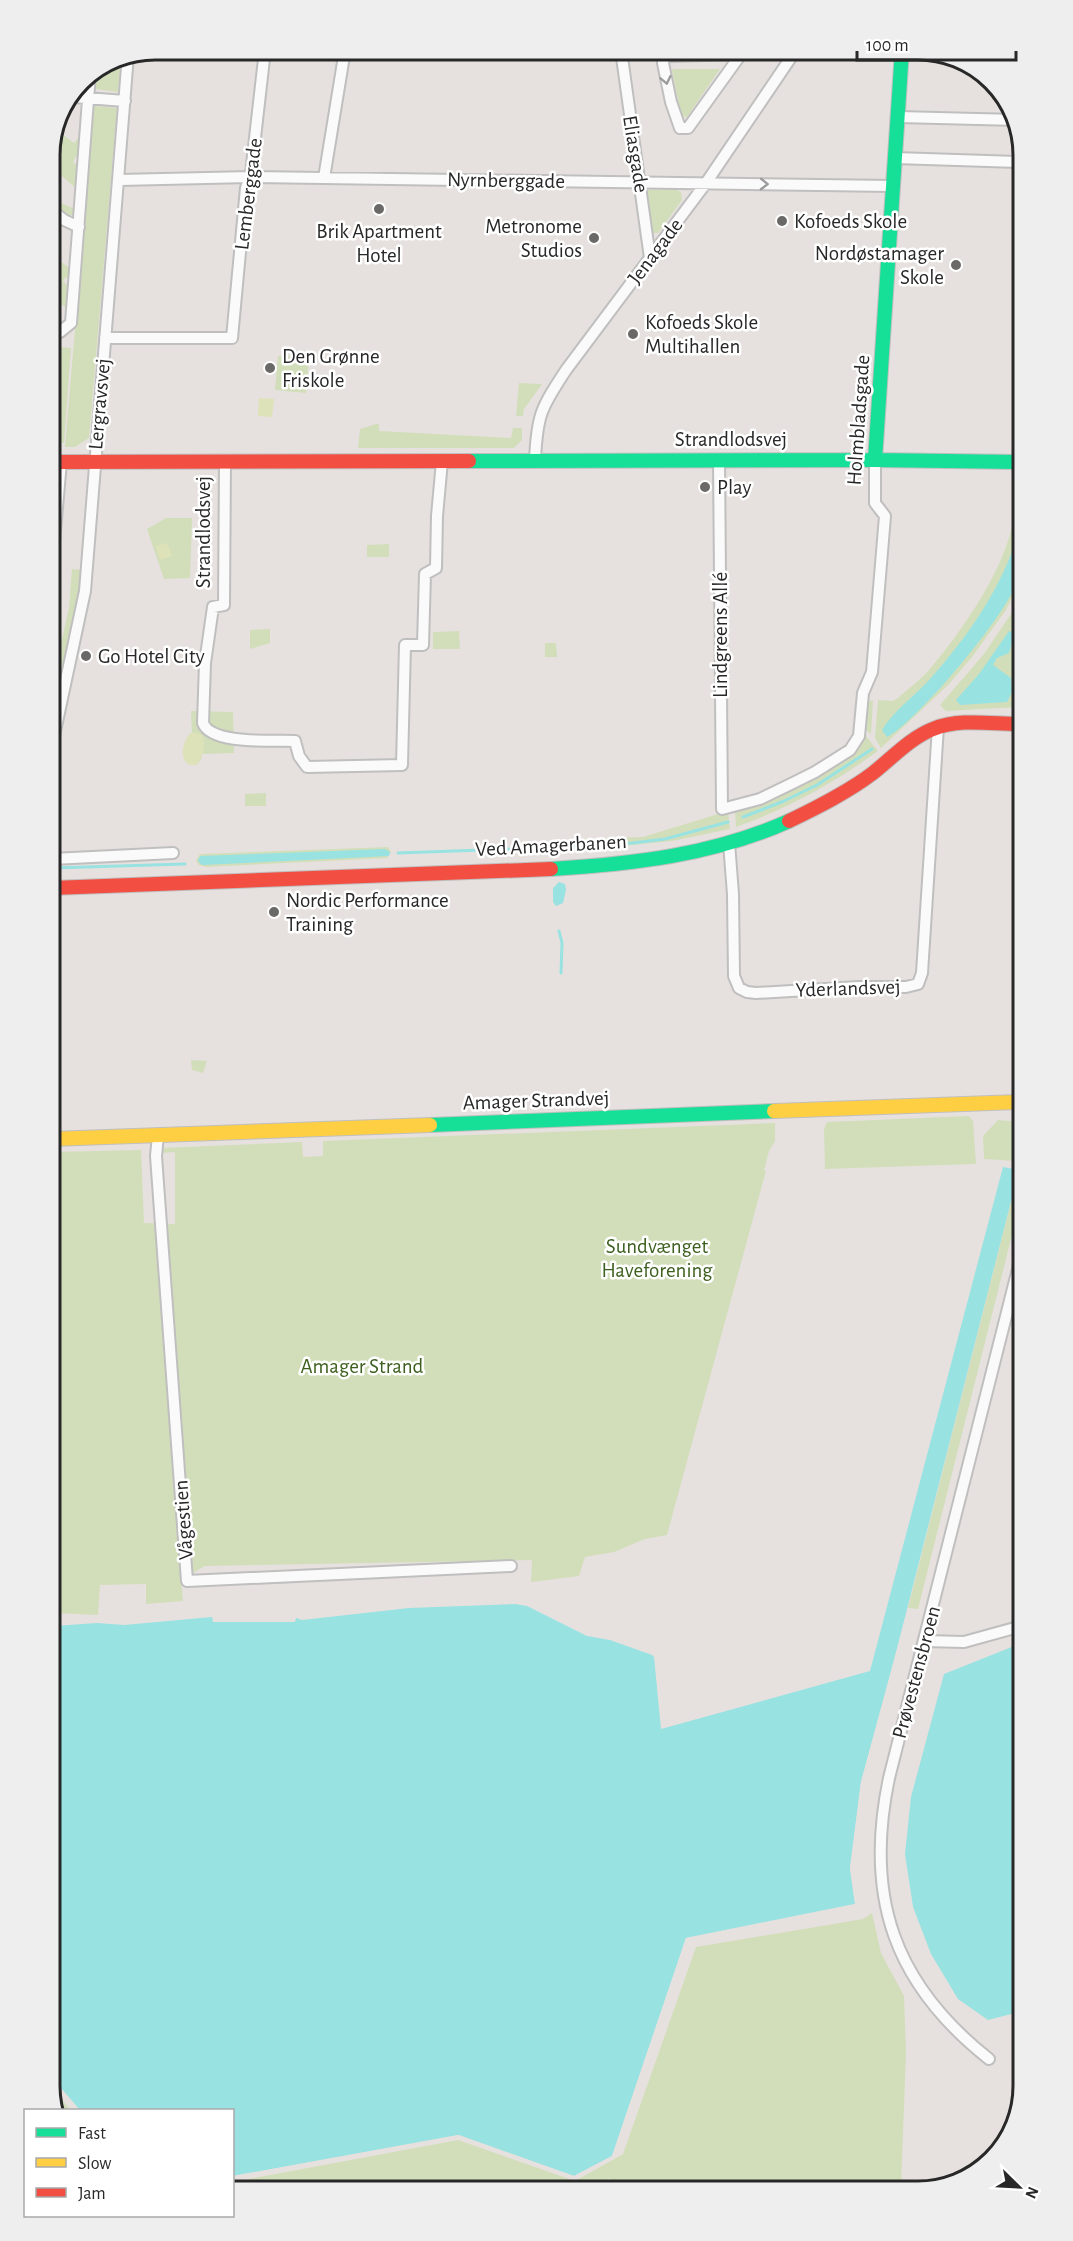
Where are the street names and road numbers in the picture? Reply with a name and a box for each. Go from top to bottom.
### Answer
street label: Eliasgade [619,114,652,194]
street label: Lemberggade [231,137,266,251]
street label: Nyrnberggade [447,169,565,192]
street label: Jenagade [624,214,687,288]
street label: Holmbladsgade [843,354,874,486]
street label: Lergravsvej [85,357,114,451]
street label: Strandlodsvej [675,429,787,450]
street label: Strandlodsvej [193,476,214,588]
street label: Lindgreens Allé [710,572,731,698]
street label: Ved Amagerbanen [475,831,627,860]
street label: Yderlandsvej [795,976,901,1001]
street label: Amager Strandvej [462,1087,610,1114]
street label: Vågestien [170,1479,197,1561]
street label: Prøvestensbroen [889,1604,944,1741]

